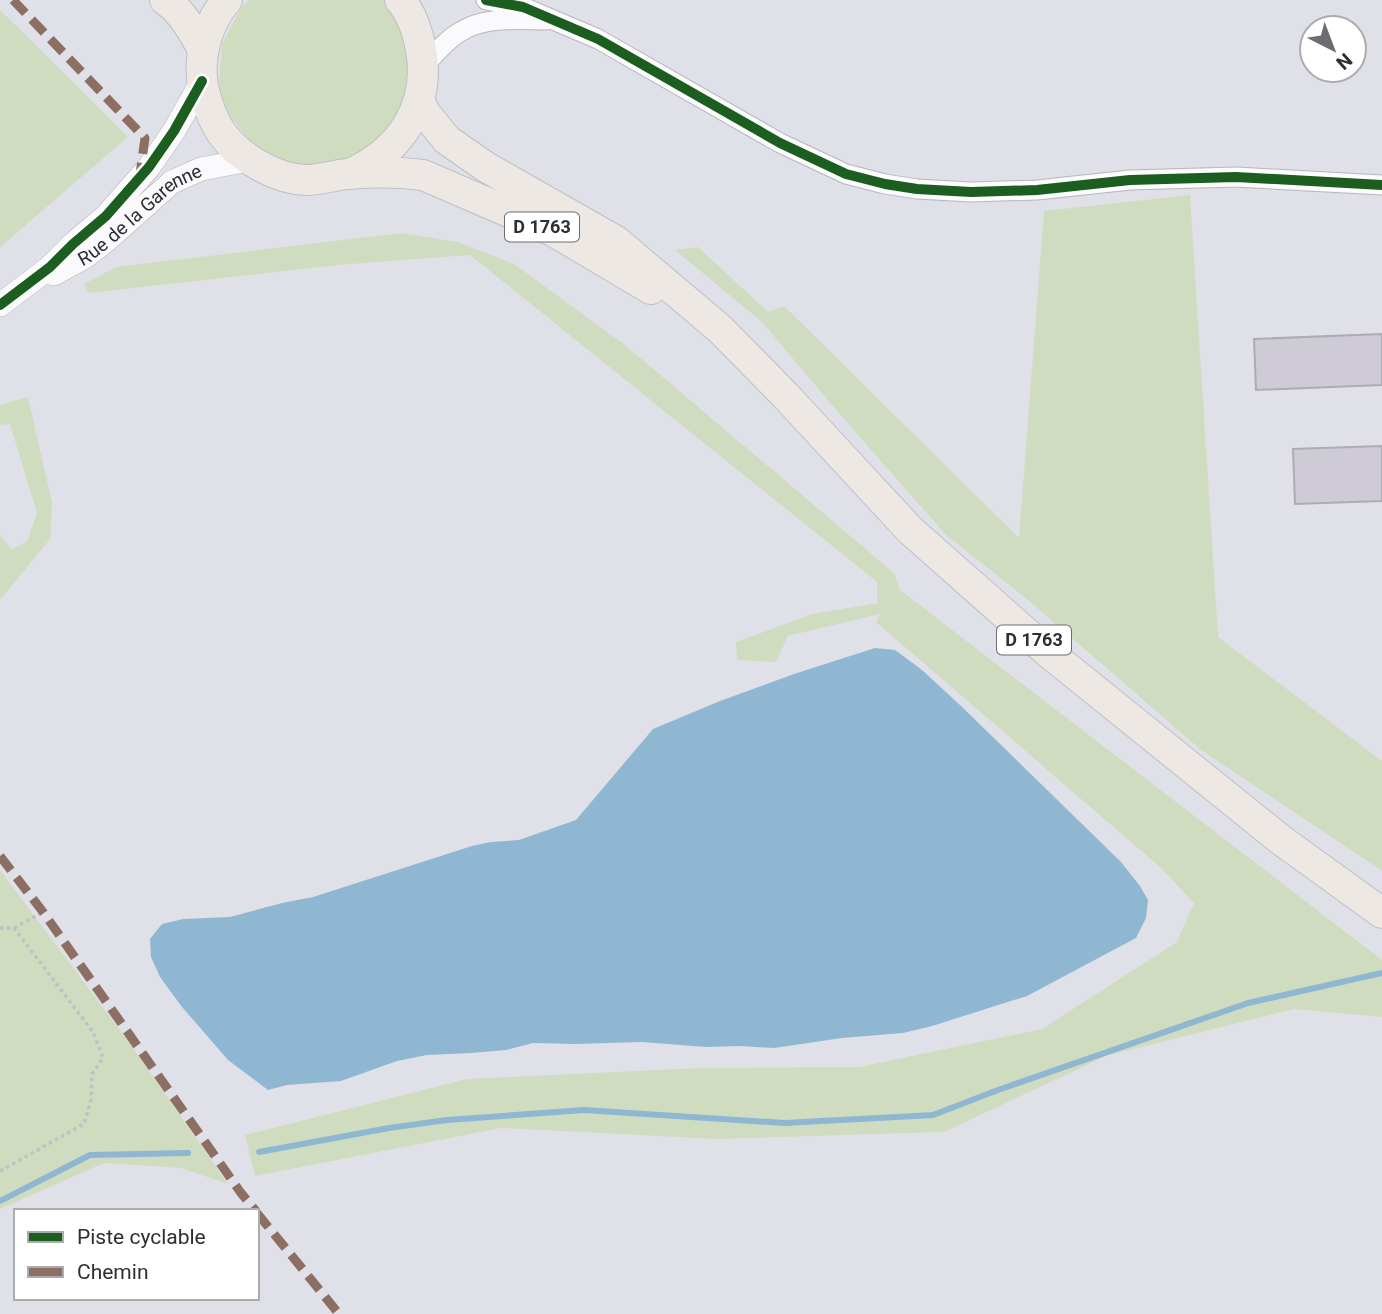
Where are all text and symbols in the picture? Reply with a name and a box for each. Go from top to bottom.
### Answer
north arrow [1298,14,1368,84]
text: N [1331,48,1357,74]
street label: Rue de la Garenne [74,159,205,271]
road number: D 1763 [505,212,579,242]
road number: D 1763 [997,626,1071,654]
legend [14,1209,259,1300]
text: Piste cyclable [77,1225,206,1249]
text: Chemin [77,1260,149,1284]

